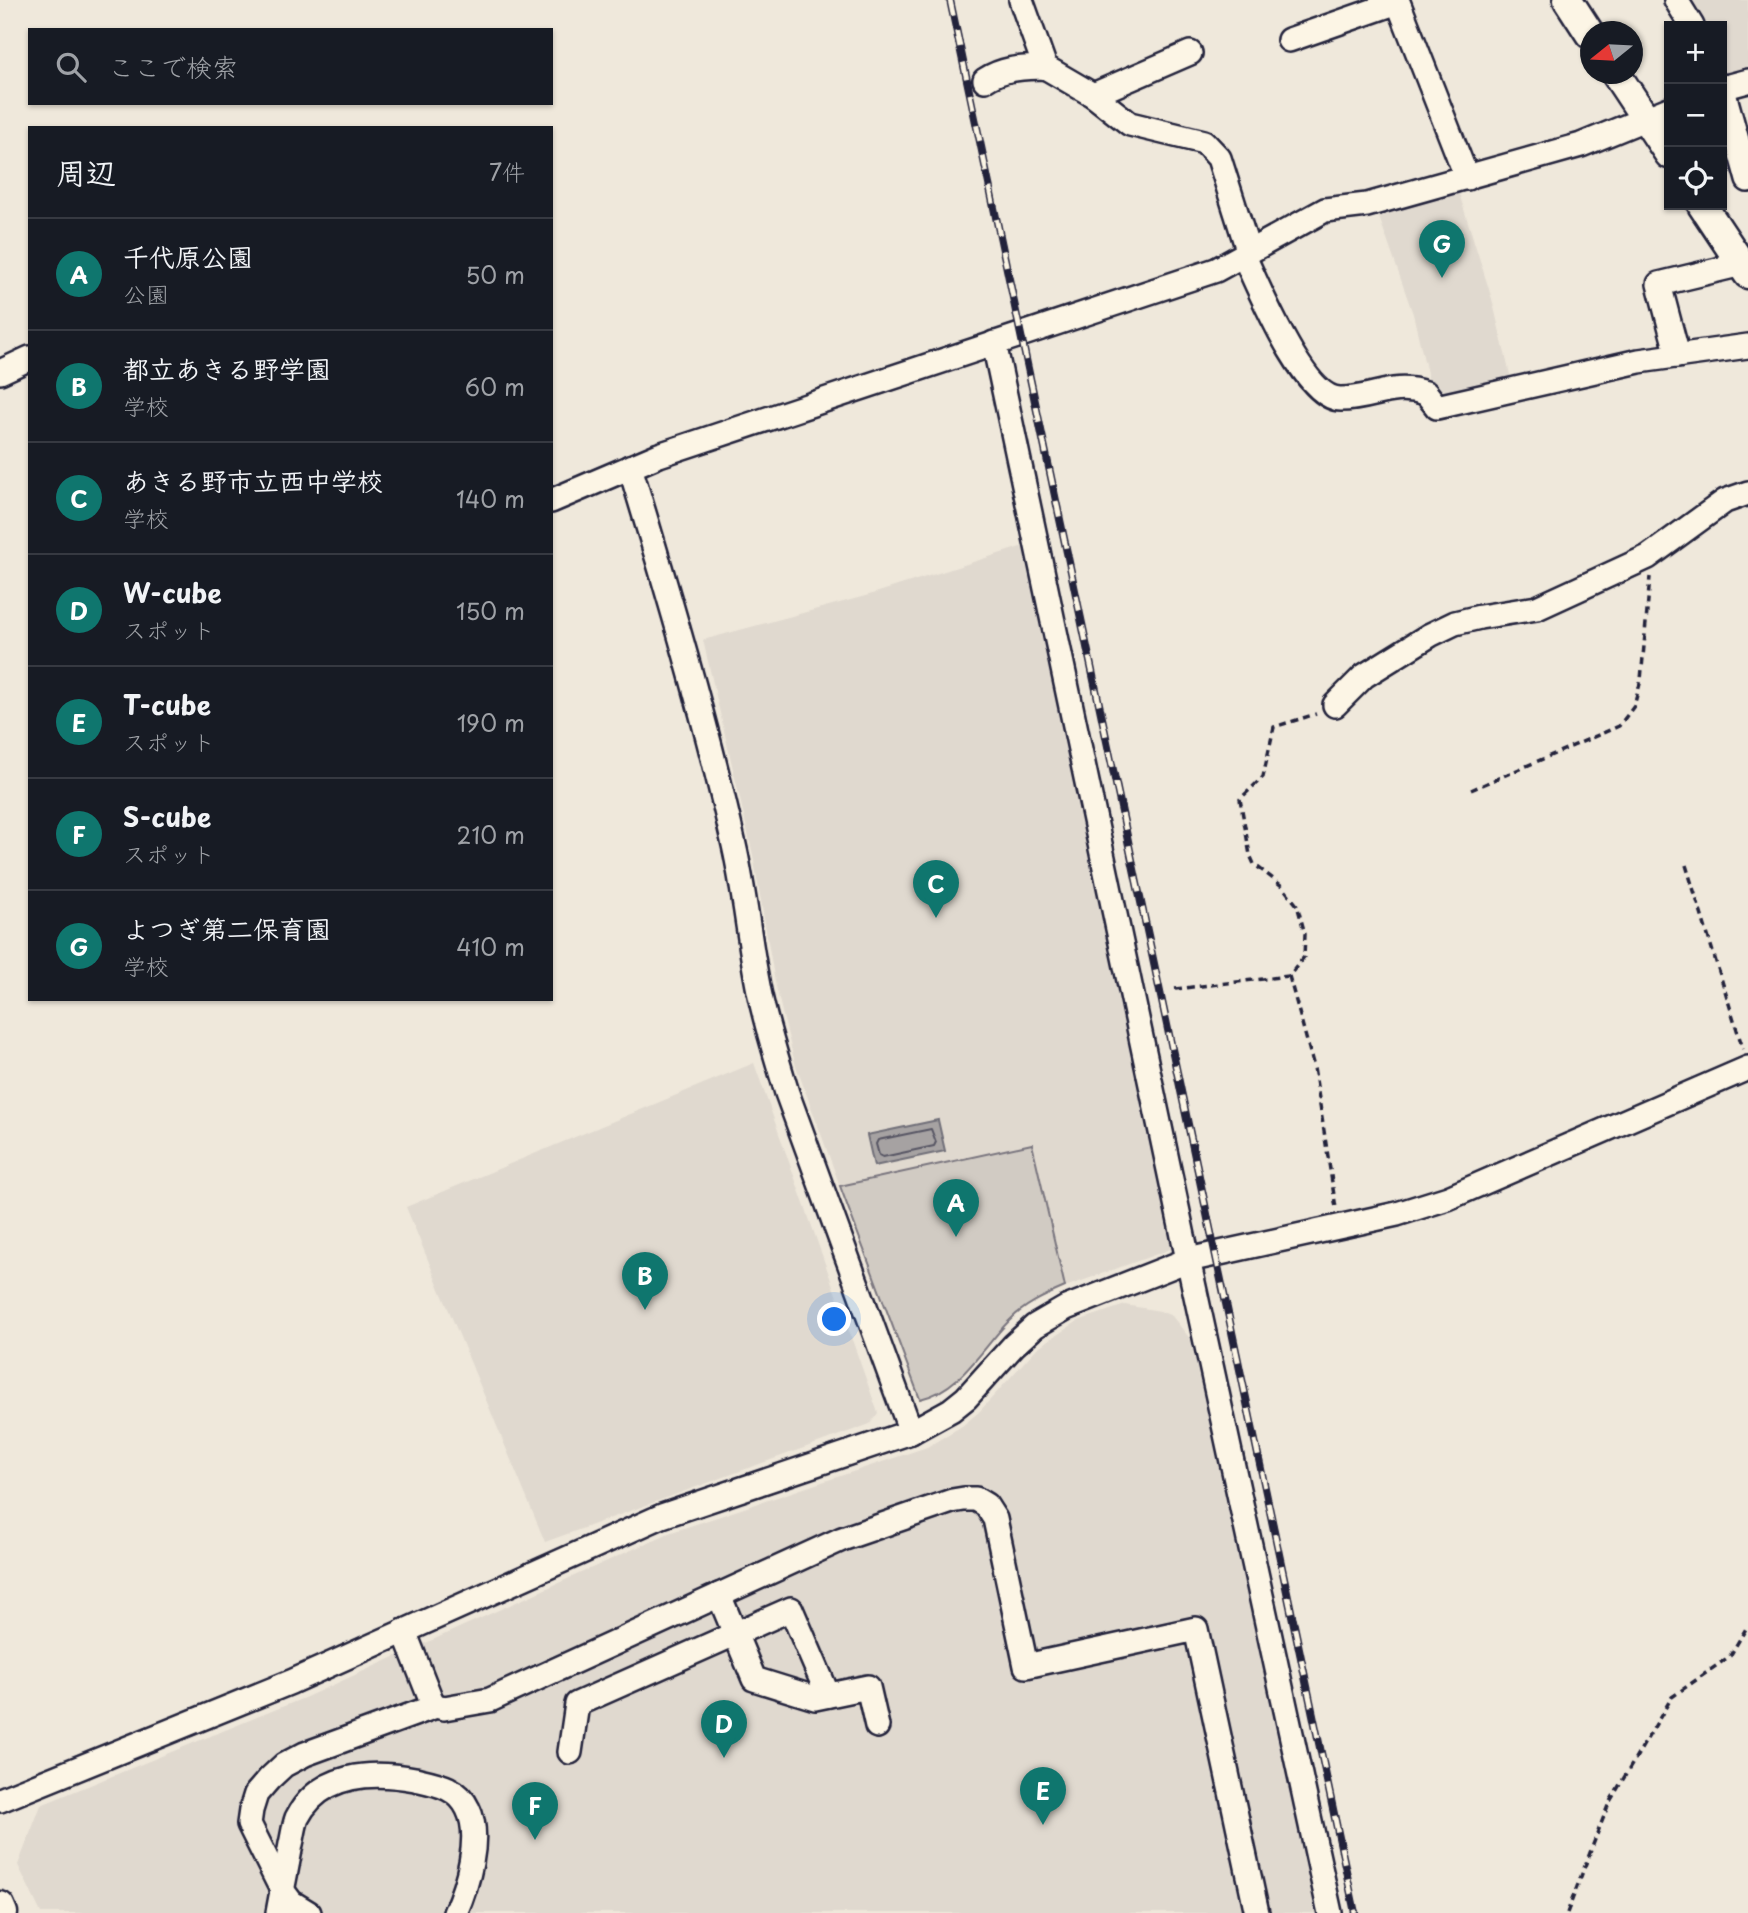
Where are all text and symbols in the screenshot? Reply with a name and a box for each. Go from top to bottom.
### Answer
north arrow [1580,21,1643,84]
map controls [1664,21,1727,210]
button: + [1664,21,1727,84]
search box [28,28,553,105]
text: ここで検索 [108,47,238,86]
icon: search [52,48,90,86]
button: − [1664,84,1727,147]
button: locate [1664,147,1727,210]
text: 周辺 [56,149,116,194]
text: 7件 [489,154,525,189]
pin: G [1419,220,1465,278]
text: 千代原公園 [123,237,253,276]
text: A [70,257,88,292]
text: 50 m [465,257,525,292]
text: 公園 [123,276,169,311]
text: 都立あきる野学園 [123,349,331,388]
text: B [71,369,87,404]
text: 60 m [465,369,525,404]
text: 学校 [123,388,169,423]
text: あきる野市立西中学校 [123,461,383,500]
text: C [70,481,88,516]
text: 140 m [456,481,525,516]
text: 学校 [123,500,169,535]
text: W-cube [123,573,222,612]
text: D [70,593,88,628]
text: 150 m [456,593,525,628]
text: スポット [123,612,215,647]
text: T-cube [123,685,211,724]
text: E [72,705,86,740]
text: 190 m [457,705,525,740]
text: スポット [123,724,215,759]
text: S-cube [123,797,211,836]
text: F [72,817,86,852]
text: 210 m [457,817,525,852]
text: スポット [123,836,215,871]
pin: C [913,860,959,918]
text: よつぎ第二保育園 [123,909,331,948]
text: G [70,929,88,964]
text: 410 m [456,929,525,964]
text: 学校 [123,948,169,983]
pin: A [933,1179,979,1237]
pin: B [622,1252,668,1310]
your location [817,1302,851,1336]
pin: D [701,1700,747,1758]
pin: E [1020,1767,1066,1825]
pin: F [512,1782,558,1840]

